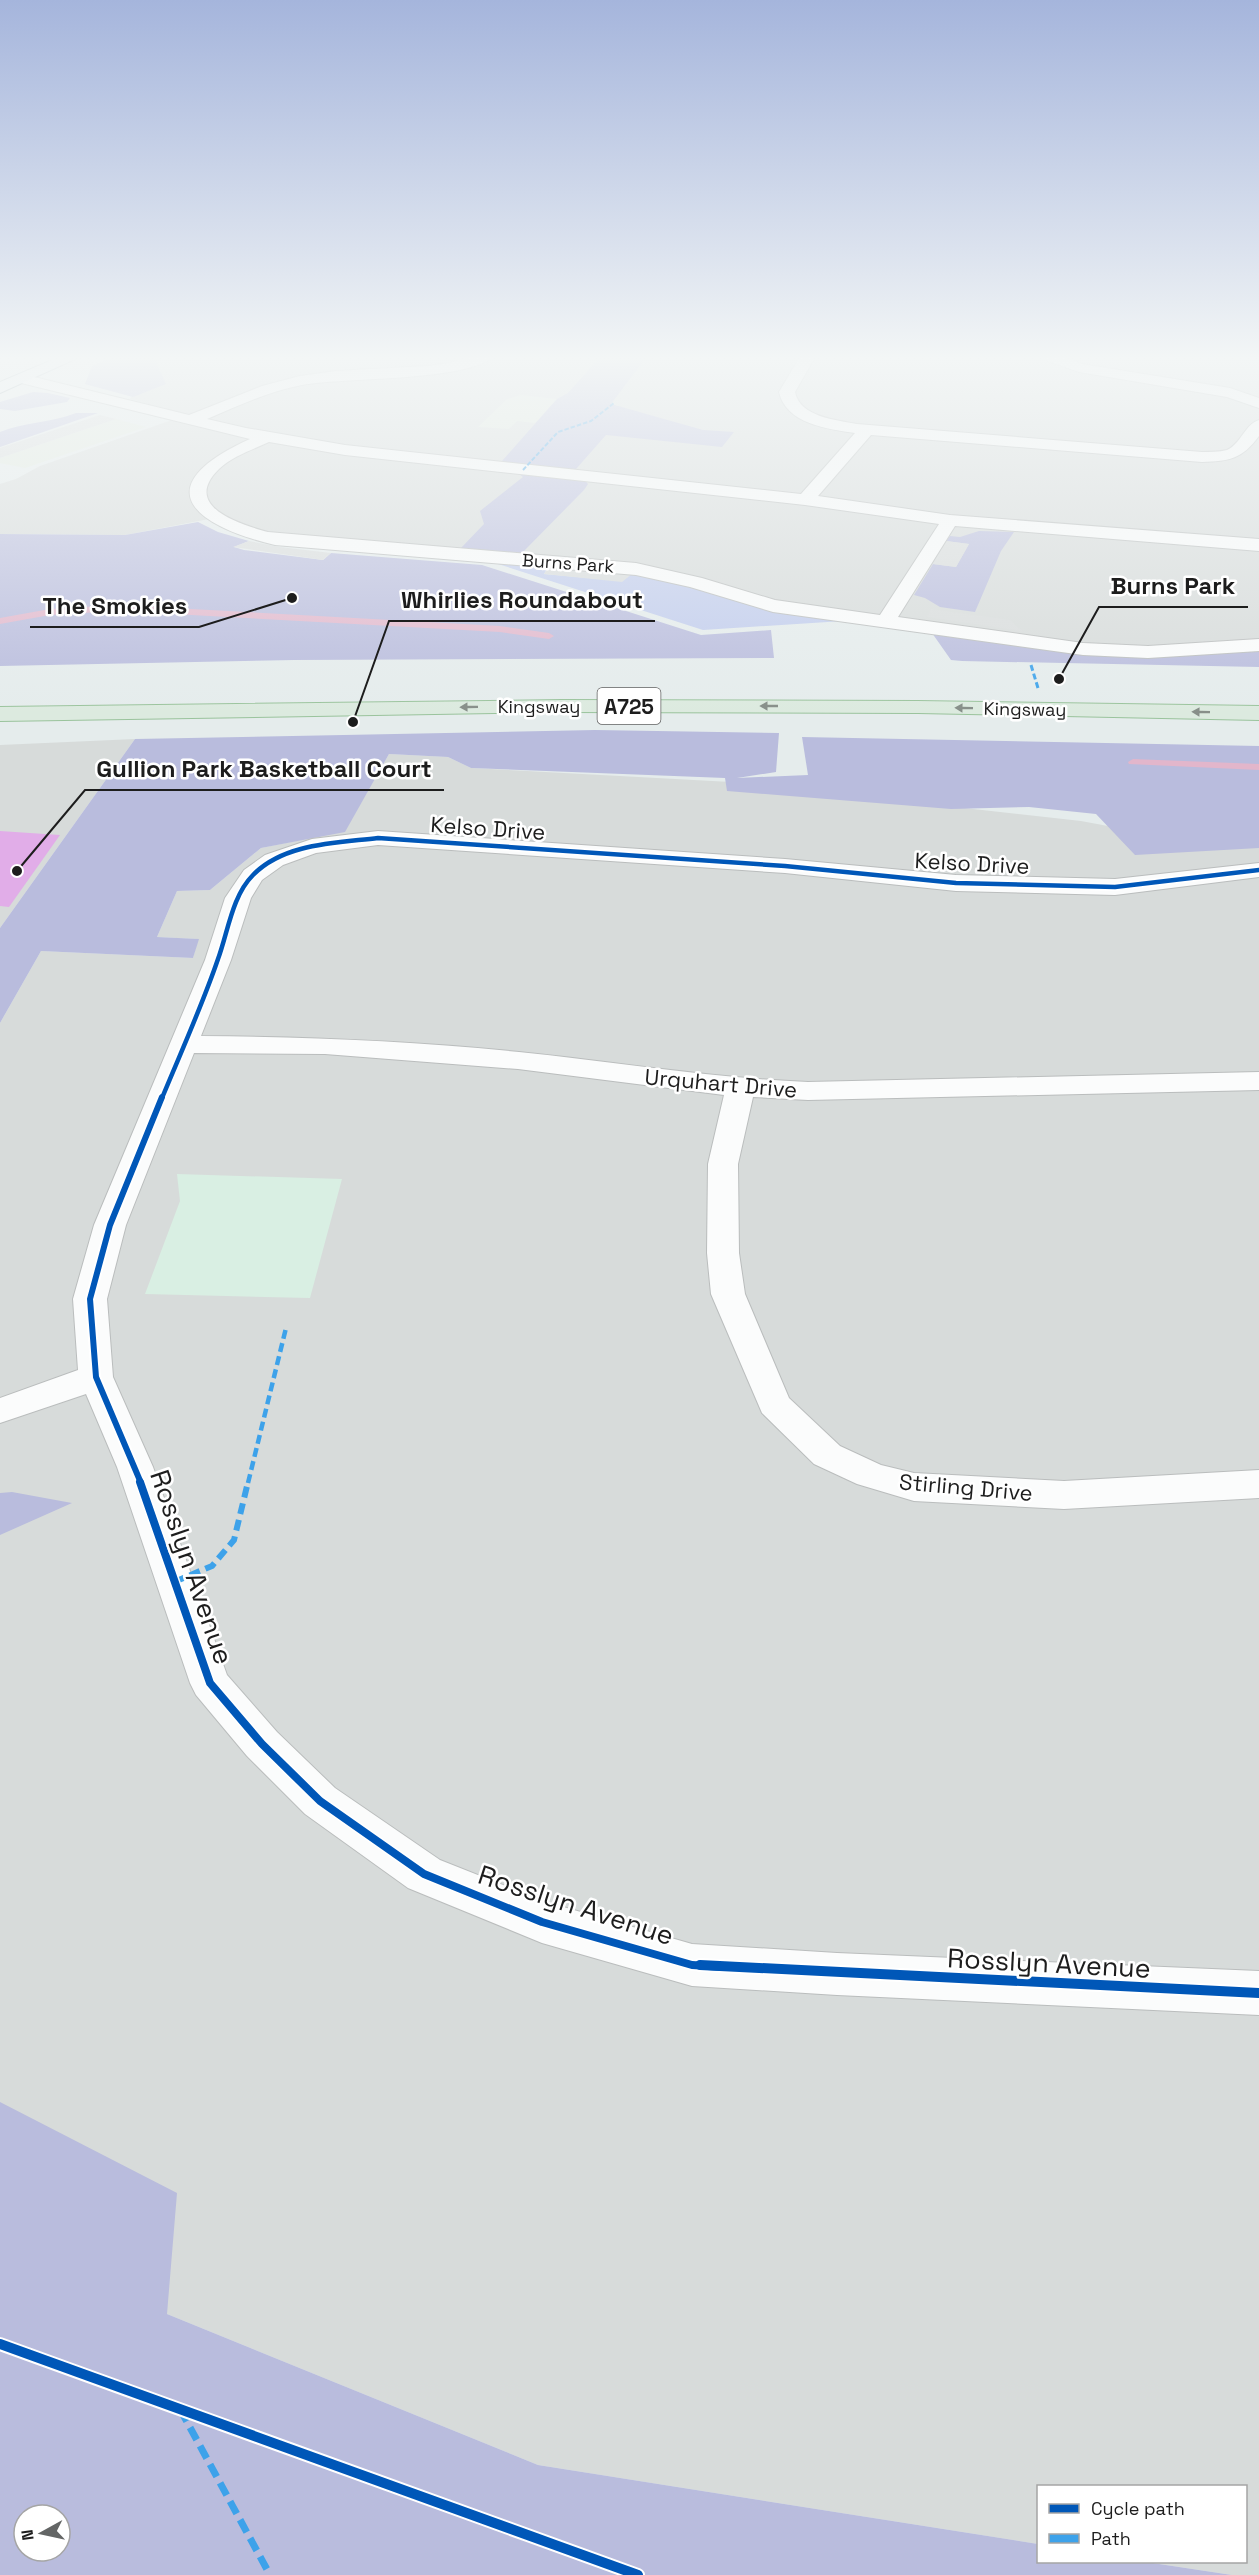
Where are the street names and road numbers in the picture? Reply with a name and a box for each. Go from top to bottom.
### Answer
street label: Burns Park [521,548,615,578]
road number: A725 [598,688,660,724]
street label: Kingsway [498,695,580,718]
street label: Kingsway [983,697,1067,721]
street label: Kelso Drive [430,810,546,846]
street label: Kelso Drive [914,846,1030,880]
street label: Urquhart Drive [644,1062,798,1104]
street label: Rosslyn Avenue [142,1465,242,1669]
street label: Stirling Drive [898,1467,1034,1507]
street label: Rosslyn Avenue [474,1857,678,1953]
street label: Rosslyn Avenue [946,1940,1152,1986]

